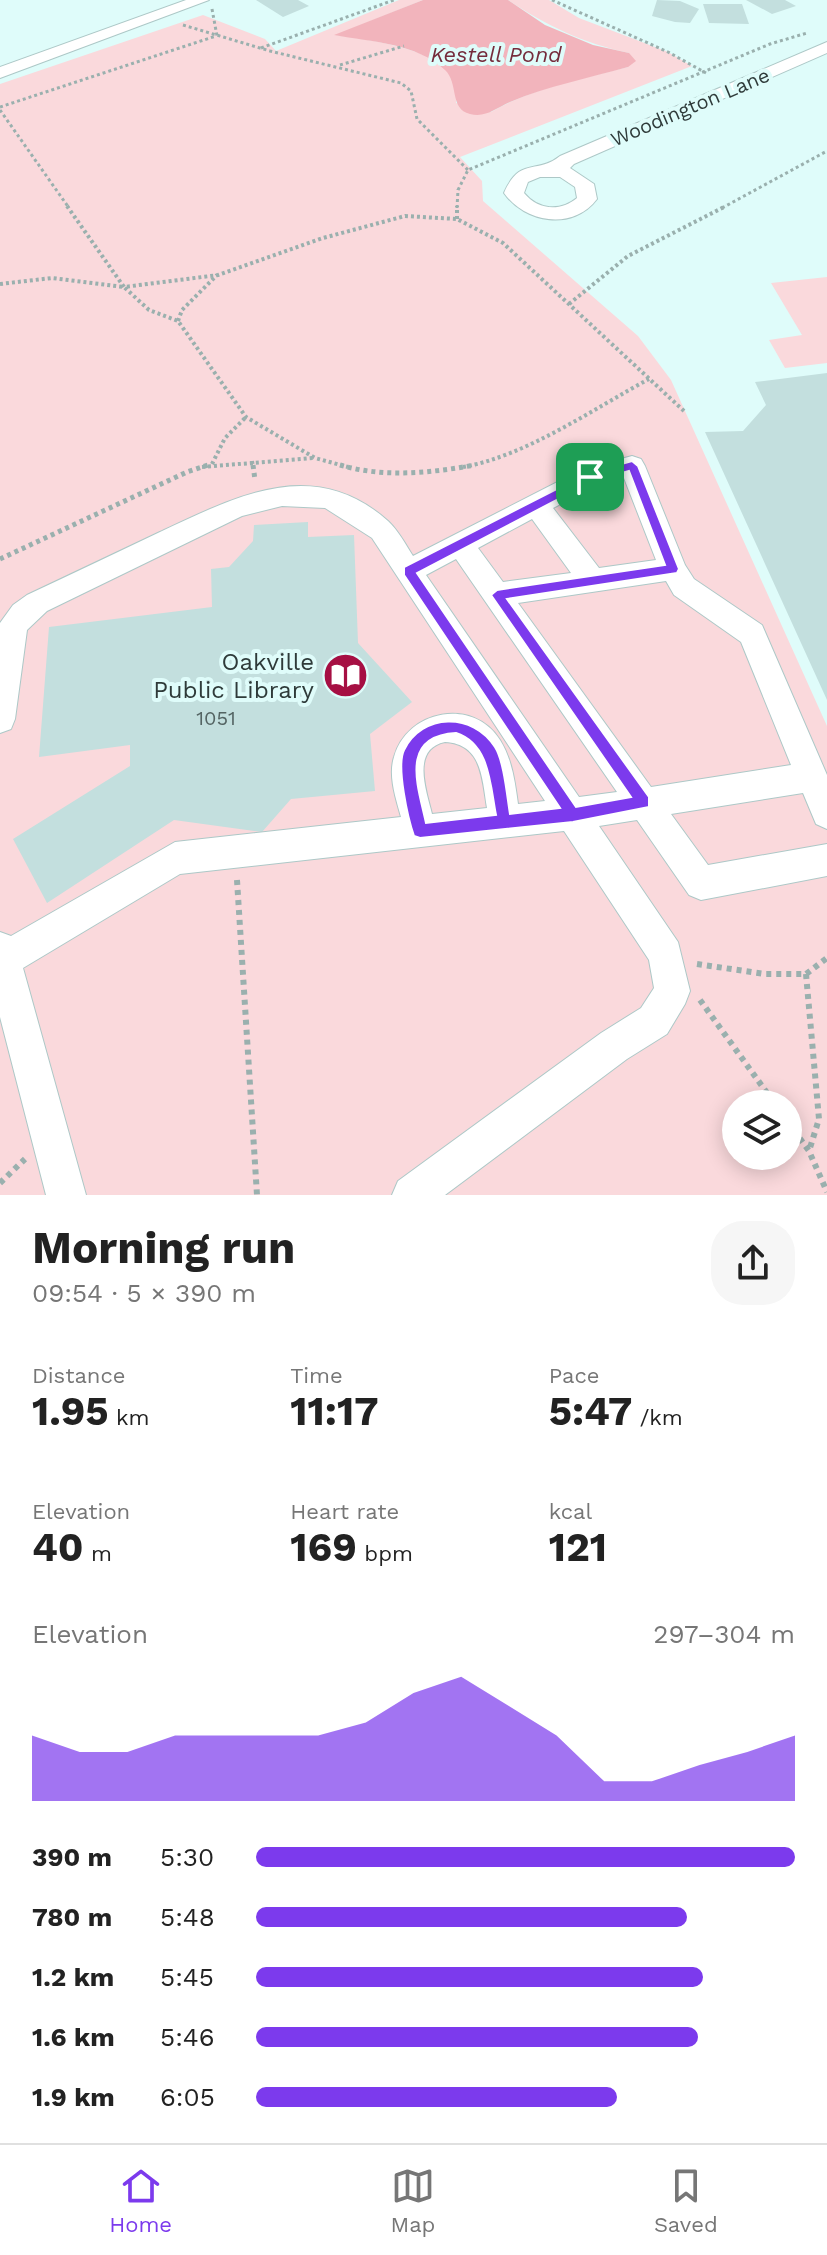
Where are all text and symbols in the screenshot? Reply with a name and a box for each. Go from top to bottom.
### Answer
water label: Kestell Pond [430,42,563,67]
street label: Woodington Lane [607,63,773,151]
pin [556,443,624,511]
icon: arrive [568,455,612,499]
place label: Oakville Public Library [153,648,315,704]
library icon: Oakville Public Library [321,652,369,700]
house number: 1051 [196,706,236,730]
map controls [722,1090,802,1170]
button: layers [722,1090,802,1170]
button: share [711,1221,795,1305]
text: Morning run [32,1222,295,1274]
text: 09:54 · 5 × 390 m [32,1278,256,1308]
text: Distance [32,1363,126,1388]
text: Time [290,1363,343,1388]
text: Pace [549,1363,600,1388]
text: 1.95 [32,1388,109,1435]
text: 11:17 [290,1388,378,1435]
text: 5:47 [549,1388,632,1435]
text: km [109,1405,150,1430]
text: /km [632,1405,683,1430]
text: Elevation [32,1499,130,1524]
text: Heart rate [290,1499,399,1524]
text: kcal [549,1499,592,1524]
text: 40 [32,1524,84,1571]
text: 169 [290,1524,357,1571]
text: 121 [549,1524,607,1571]
text: m [84,1541,112,1566]
text: bpm [357,1541,413,1566]
text: Elevation [32,1619,148,1649]
text: 297–304 m [653,1619,795,1649]
text: 390 m [32,1842,112,1872]
text: 5:30 [160,1842,214,1872]
text: 780 m [32,1902,112,1932]
text: 5:48 [160,1902,215,1932]
text: 1.2 km [32,1962,114,1992]
text: 5:45 [160,1962,214,1992]
text: 1.6 km [32,2022,115,2052]
text: 5:46 [160,2022,215,2052]
text: 1.9 km [32,2082,115,2112]
text: 6:05 [160,2082,215,2112]
tab: Home [109,2164,172,2237]
tab: Map [391,2164,435,2237]
tab: Saved [654,2164,718,2237]

